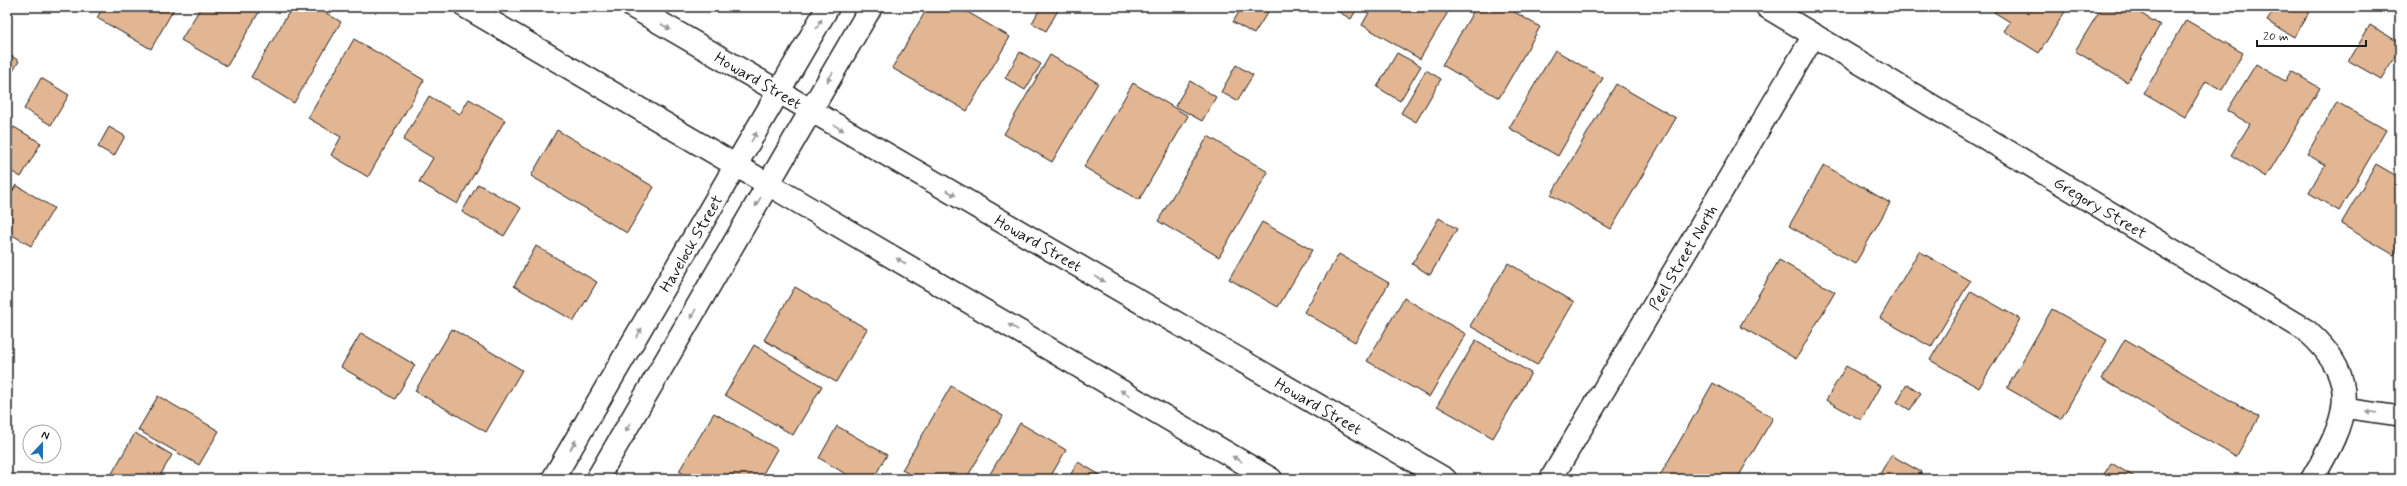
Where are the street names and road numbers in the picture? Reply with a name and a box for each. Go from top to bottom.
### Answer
street label: Howard Street [710,48,805,115]
street label: Gregory Street [2049,172,2150,245]
street label: Havelock Street [655,191,729,296]
street label: Peel Street North [1644,201,1723,314]
street label: Howard Street [990,210,1085,278]
street label: Howard Street [1270,373,1365,440]

